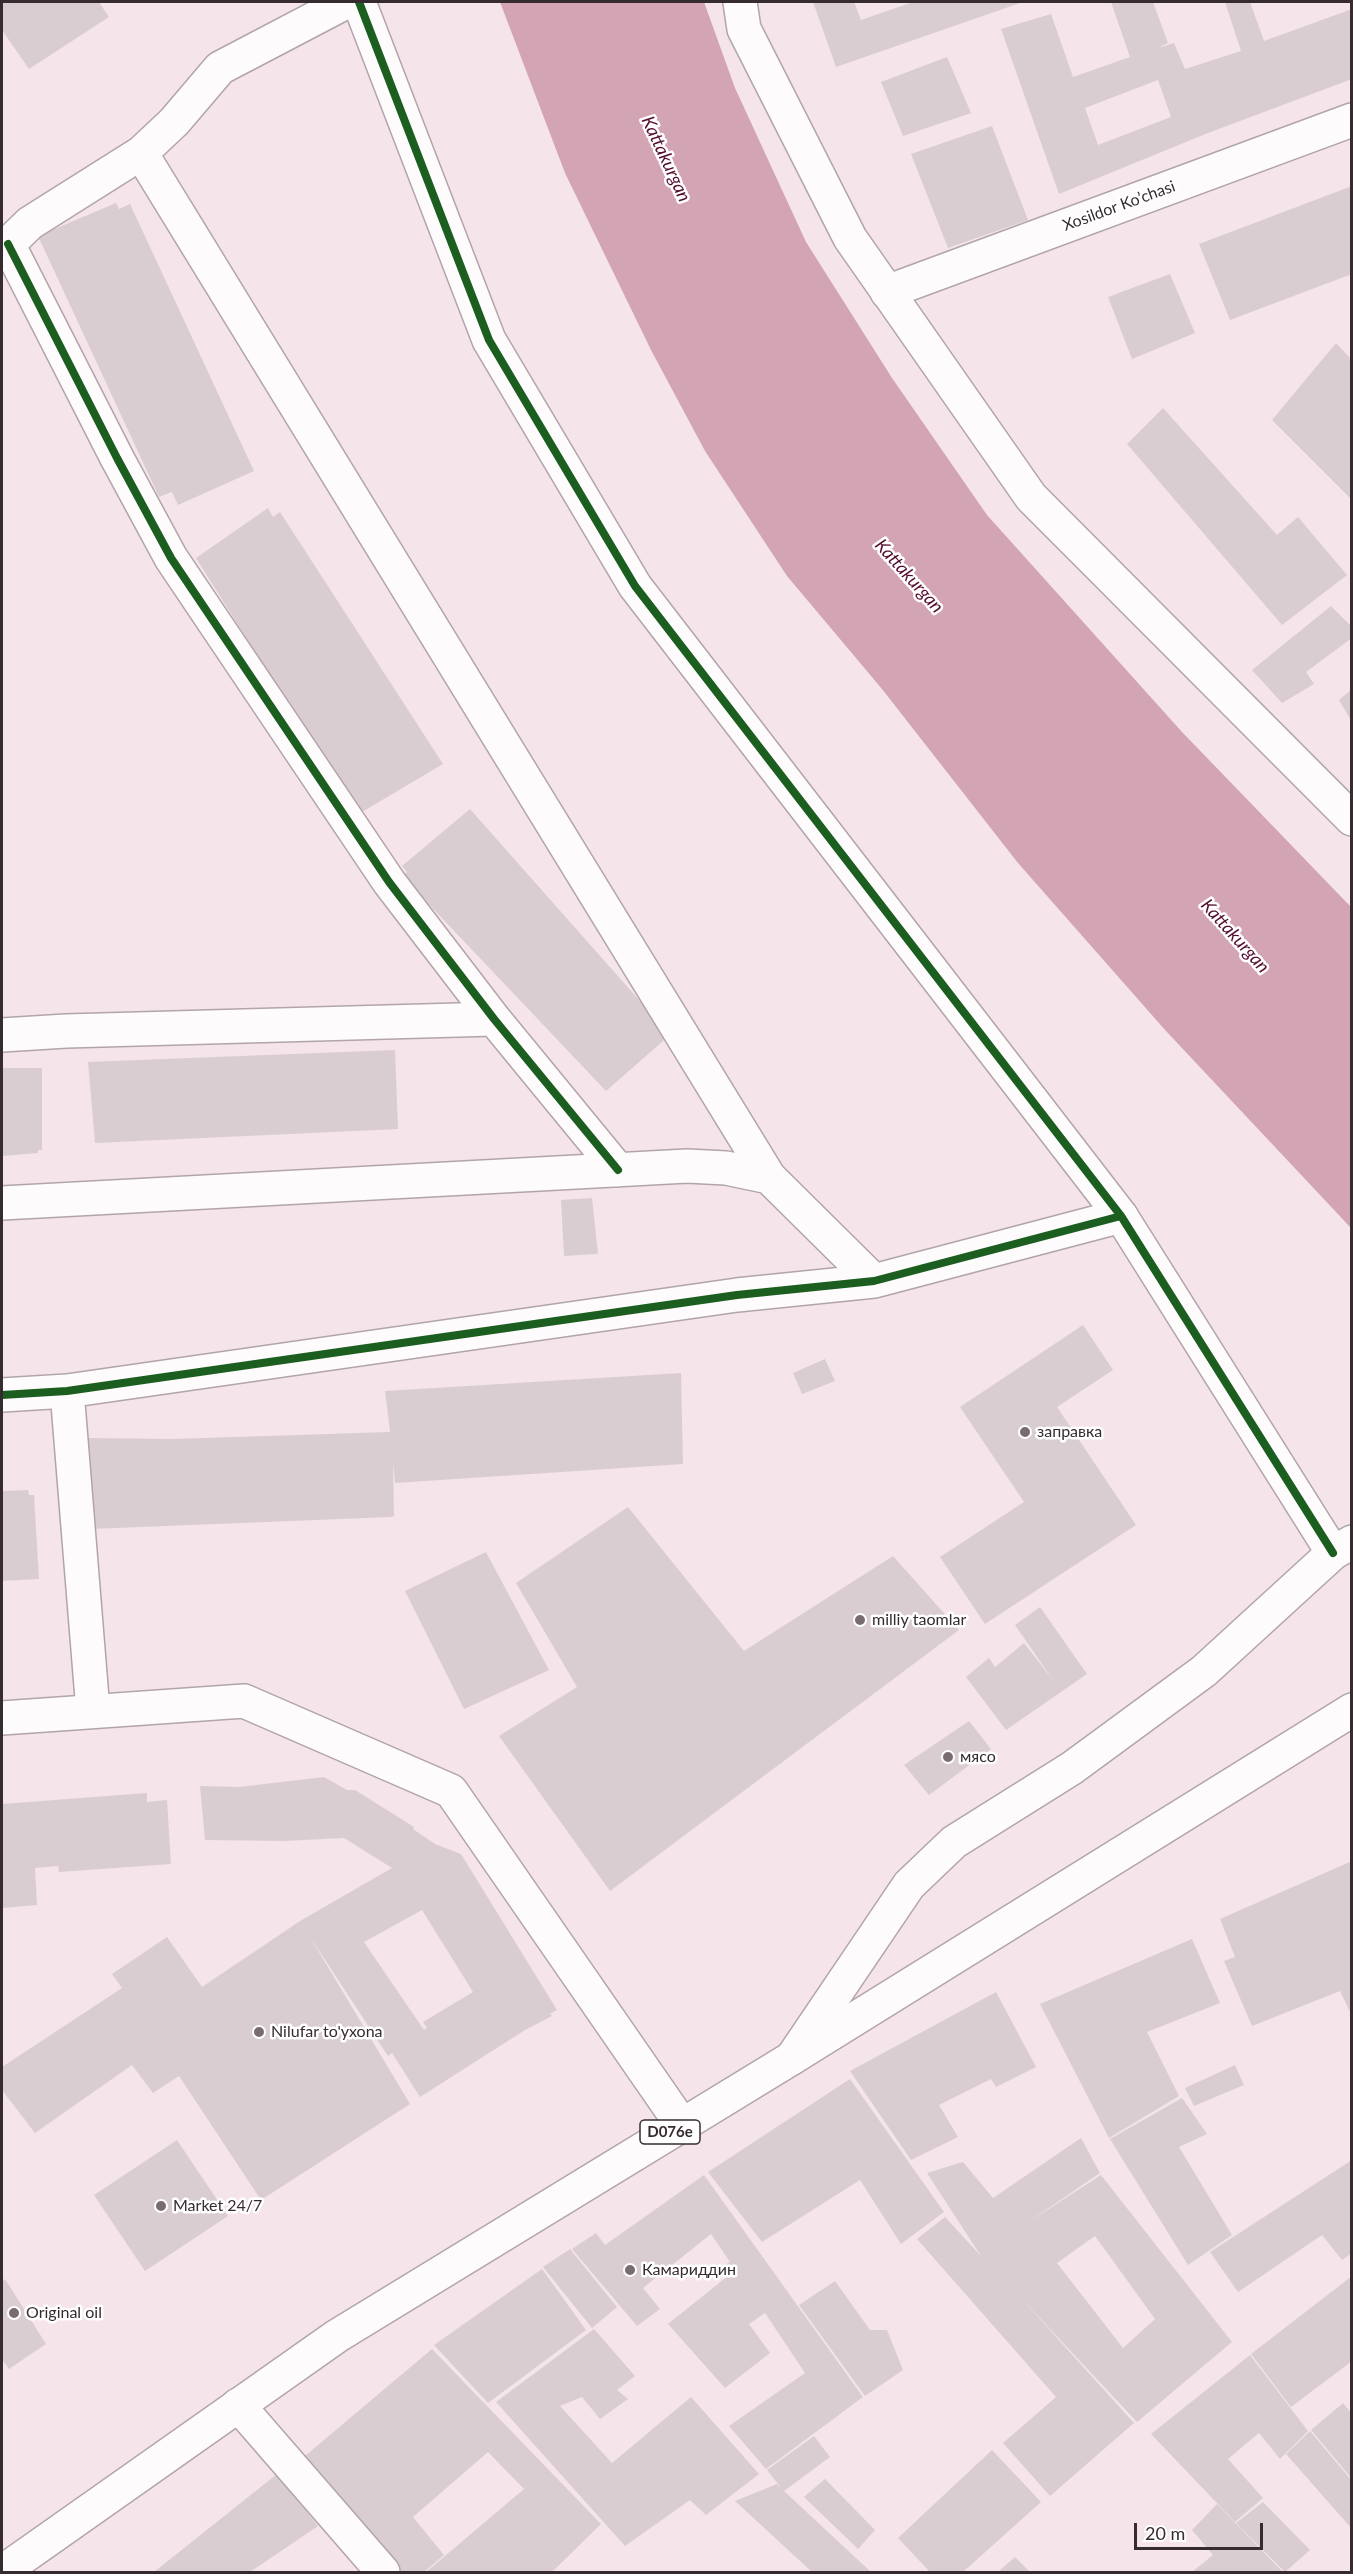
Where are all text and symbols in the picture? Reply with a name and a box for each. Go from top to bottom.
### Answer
water label: Kattakurgan [637,113,695,205]
street label: Xosildor Ko’chasi [1060,177,1178,235]
water label: Kattakurgan [870,535,948,617]
water label: Kattakurgan [1196,895,1274,977]
place label: заправка [1037,1422,1102,1442]
marker: заправка [1018,1425,1032,1439]
place label: milliy taomlar [872,1610,966,1630]
marker: milliy taomlar [853,1613,867,1627]
place label: мясо [960,1747,996,1767]
marker: мясо [941,1750,955,1764]
place label: Nilufar to'yxona [271,2022,383,2042]
marker: Nilufar to'yxona [252,2025,266,2039]
road number: D076e [640,2120,700,2144]
place label: Market 24/7 [173,2196,262,2216]
marker: Market 24/7 [154,2199,168,2213]
place label: Камариддин [642,2260,736,2280]
marker: Камариддин [623,2263,637,2277]
place label: Original oil [26,2303,102,2323]
marker: Original oil [7,2306,21,2320]
scale bar [1137,2511,1266,2549]
text: 20 m [1145,2522,1185,2544]

